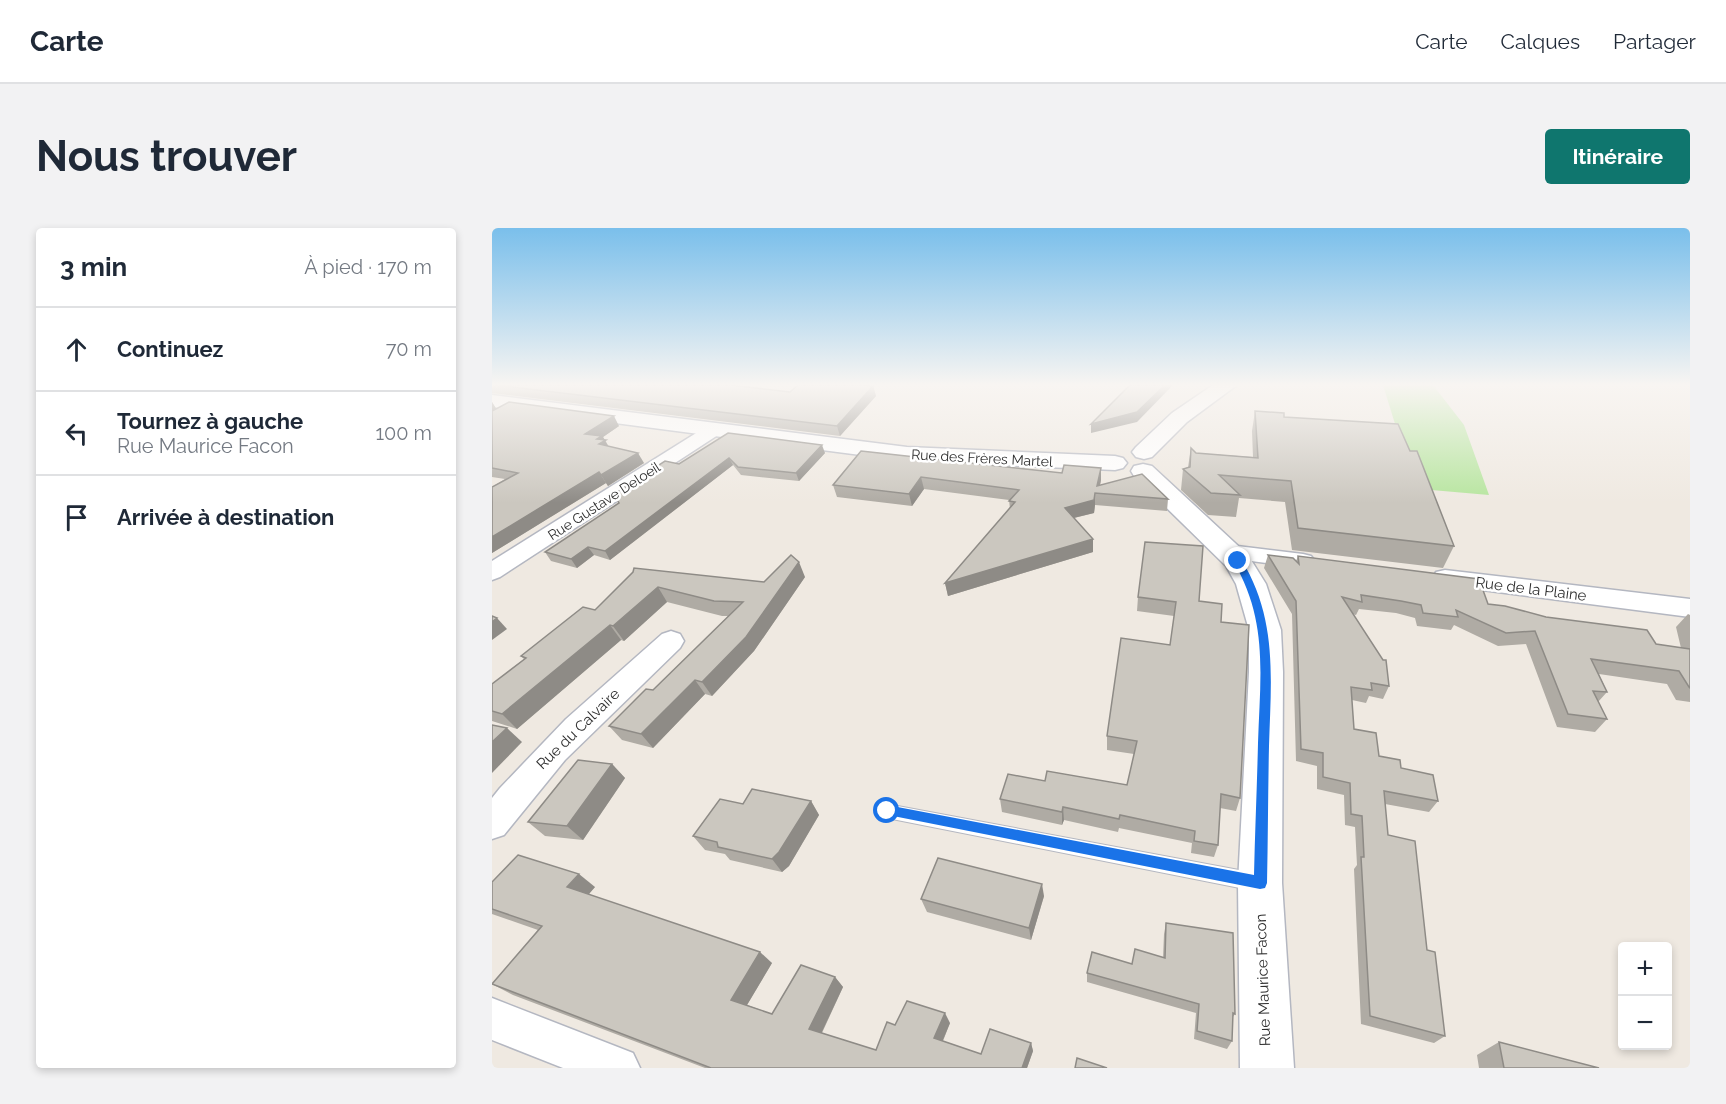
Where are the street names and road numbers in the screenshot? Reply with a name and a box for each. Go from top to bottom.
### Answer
street label: Rue des Frères Martel [911,446,1053,470]
street label: Rue Gustave Deloeil [545,459,663,543]
street label: Rue de la Plaine [1474,573,1588,605]
street label: Rue du Calvaire [533,685,623,773]
street label: Rue Maurice Facon [1252,913,1274,1047]

